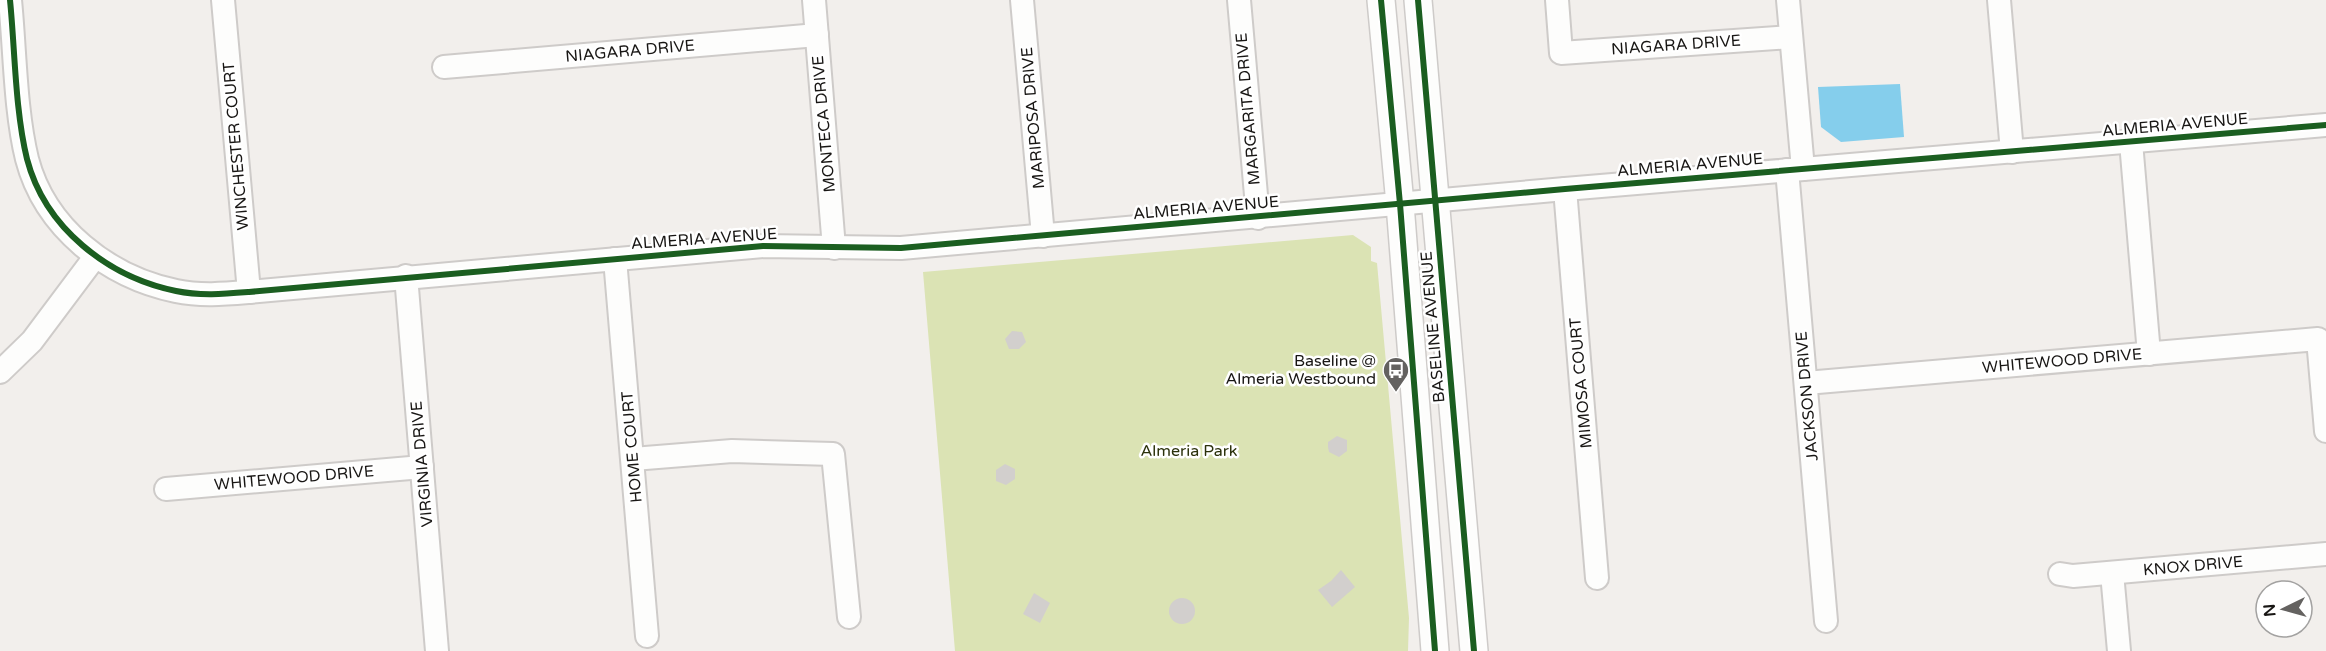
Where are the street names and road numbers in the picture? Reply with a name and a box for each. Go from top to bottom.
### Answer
street label: NIAGARA DRIVE [1610,30,1742,60]
street label: MARGARITA DRIVE [1231,32,1265,186]
street label: NIAGARA DRIVE [564,35,696,67]
street label: MARIPOSA DRIVE [1017,46,1049,190]
street label: MONTECA DRIVE [808,55,840,193]
street label: WINCHESTER COURT [219,61,253,231]
street label: ALMERIA AVENUE [2101,109,2249,141]
street label: ALMERIA AVENUE [1616,149,1764,181]
street label: ALMERIA AVENUE [1132,192,1280,224]
street label: ALMERIA AVENUE [630,224,778,254]
street label: BASELINE AVENUE [1416,251,1450,403]
street label: MIMOSA COURT [1565,316,1597,449]
street label: JACKSON DRIVE [1791,330,1823,462]
street label: WHITEWOOD DRIVE [1981,344,2143,378]
street label: HOME COURT [617,390,647,504]
street label: VIRGINIA DRIVE [407,400,437,528]
street label: WHITEWOOD DRIVE [213,461,375,495]
street label: KNOX DRIVE [2142,552,2244,580]

